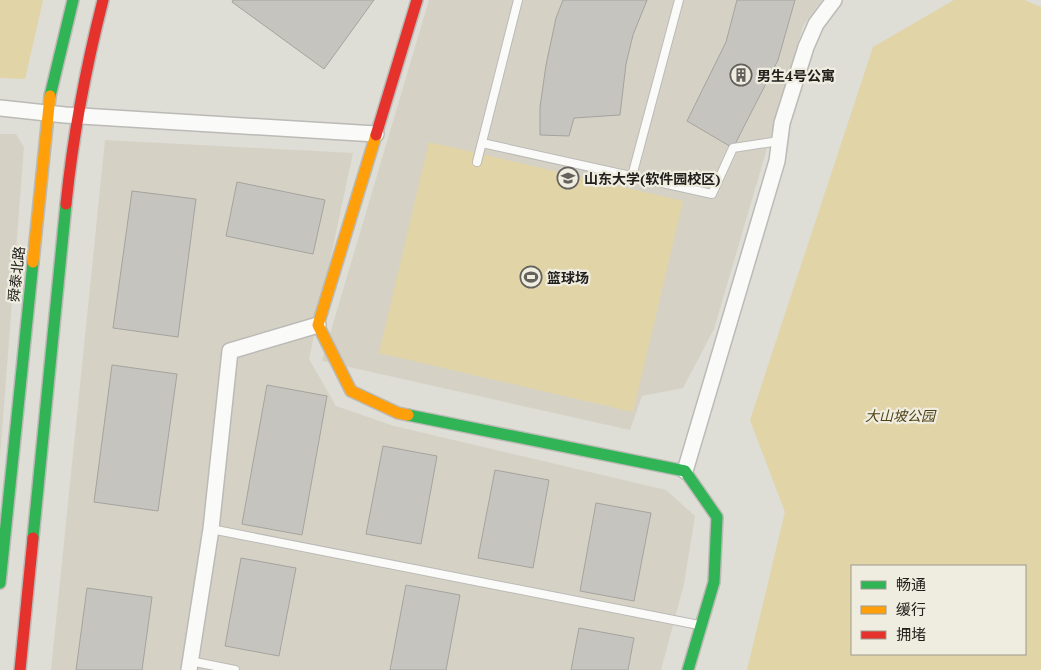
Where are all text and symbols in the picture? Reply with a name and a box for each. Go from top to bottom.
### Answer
building icon: 男生4号公寓 [729,63,753,87]
place label: 男生4号公寓 [757,66,835,85]
school or university icon: 山东大学(软件园校区) [556,166,580,190]
place label: 山东大学(软件园校区) [584,169,721,188]
street label: 舜泰北路 [4,245,28,303]
sports icon: 篮球场 [519,265,543,289]
place label: 篮球场 [547,268,589,287]
park label: 大山坡公园 [865,406,937,425]
legend [851,565,1026,655]
text: 畅通 [896,574,926,594]
text: 缓行 [896,599,926,619]
text: 拥堵 [896,624,926,644]

